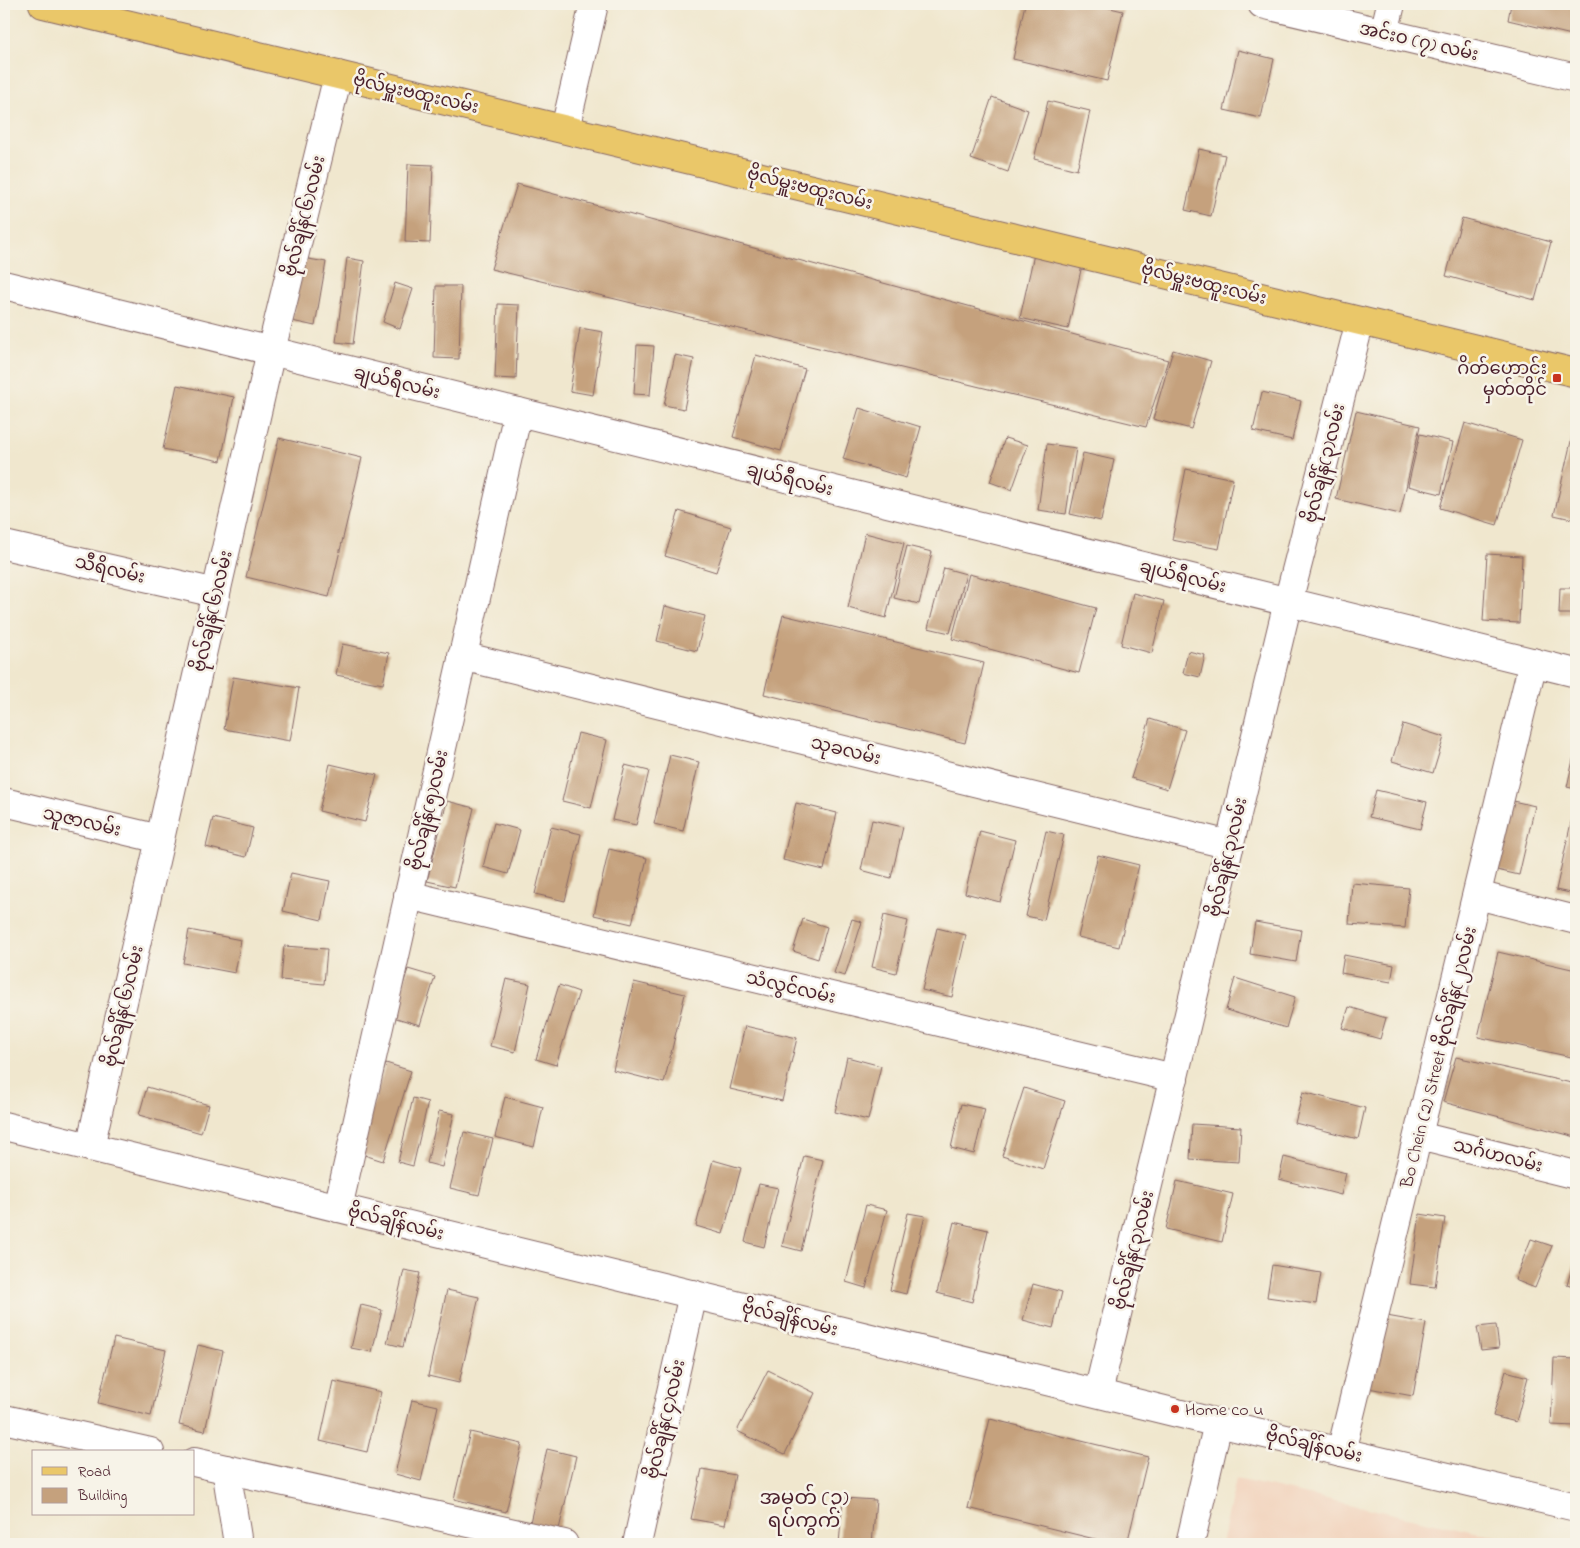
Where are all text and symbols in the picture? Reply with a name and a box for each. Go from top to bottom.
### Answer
street label: အင်းဝ (၇) လမ်း [1356,15,1481,69]
street label: ဗိုလ်မှူးဗထူးလမ်း [350,65,482,122]
street label: ဗိုလ်ချိန်(၆)လမ်း [275,152,334,280]
street label: ဗိုလ်မှူးဗထူးလမ်း [744,159,876,218]
street label: ဗိုလ်မှူးဗထူးလမ်း [1138,254,1270,313]
place label: ဂိတ်ဟောင်း မှတ်တိုင် [1457,354,1547,404]
street label: ချယ်ရီလမ်း [351,358,443,407]
marker: ဂိတ်ဟောင်း မှတ်တိုင် [1551,372,1563,384]
street label: ဗိုလ်ချိန်(၃)လမ်း [1296,400,1353,526]
street label: ချယ်ရီလမ်း [744,455,836,504]
street label: သီရိလမ်း [72,547,148,592]
street label: ဗိုလ်ချိန်(၆)လမ်း [184,547,241,675]
street label: ချယ်ရီလမ်း [1137,552,1229,601]
street label: သုခလမ်း [808,729,884,773]
street label: ဗိုလ်ချိန်(၅)လမ်း [401,747,456,873]
street label: ဗိုလ်ချိန်(၃)လမ်း [1200,794,1255,920]
street label: သူဇာလမ်း [40,799,124,845]
street label: Bo Chein (2) Street ဗိုလ်ချိန်(၂)လမ်း [1392,923,1485,1192]
street label: ဗိုလ်ချိန်(၆)လမ်း [95,942,152,1070]
street label: သံလွင်လမ်း [743,964,838,1012]
street label: သင်္ဂဟလမ်း [1450,1131,1545,1181]
street label: ဗိုလ်ချိန်(၃)လမ်း [1105,1187,1162,1313]
street label: ဗိုလ်ချိန်လမ်း [345,1197,447,1248]
street label: ဗိုလ်ချိန်လမ်း [739,1293,841,1344]
street label: ဗိုလ်ချိန်(၄)လမ်း [638,1356,693,1482]
place label: Home co u [1185,1398,1263,1424]
marker: Home co u [1169,1403,1181,1415]
street label: ဗိုလ်ချိန်လမ်း [1263,1420,1365,1471]
legend [32,1450,195,1516]
text: Road [78,1461,111,1483]
district label: အမှတ် (၃) ရပ်ကွက် [760,1483,849,1537]
text: Building [77,1485,127,1508]

